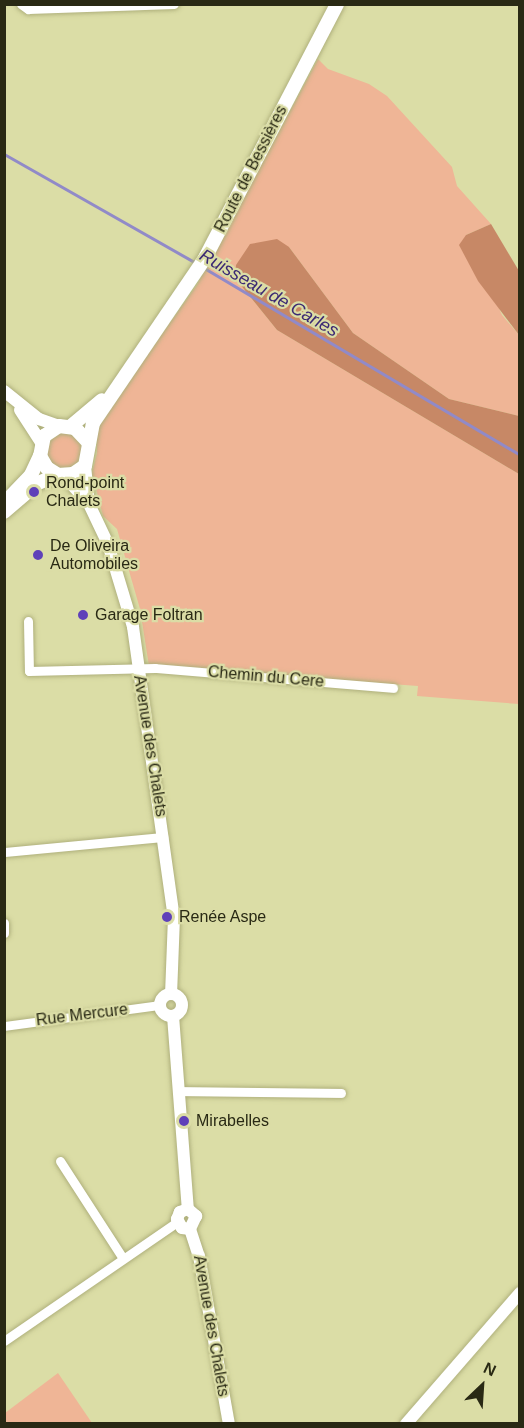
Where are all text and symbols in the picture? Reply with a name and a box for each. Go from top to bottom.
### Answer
street label: Route de Bessières [211,102,291,236]
water label: Ruisseau de Carles [196,244,342,342]
place label: Rond-point Chalets [46,473,124,511]
marker: Rond-point Chalets [27,485,41,499]
place label: De Oliveira Automobiles [50,536,138,574]
marker: De Oliveira Automobiles [31,548,45,562]
place label: Garage Foltran [95,605,203,625]
marker: Garage Foltran [76,608,90,622]
street label: Chemin du Cere [207,662,325,692]
street label: Avenue des Chalets [129,674,171,818]
place label: Renée Aspe [179,907,267,927]
marker: Renée Aspe [160,910,174,924]
street label: Rue Mercure [35,1000,129,1030]
place label: Mirabelles [196,1111,269,1131]
marker: Mirabelles [177,1114,191,1128]
street label: Avenue des Chalets [189,1254,233,1398]
north arrow [452,1356,512,1416]
text: N [481,1359,499,1379]

